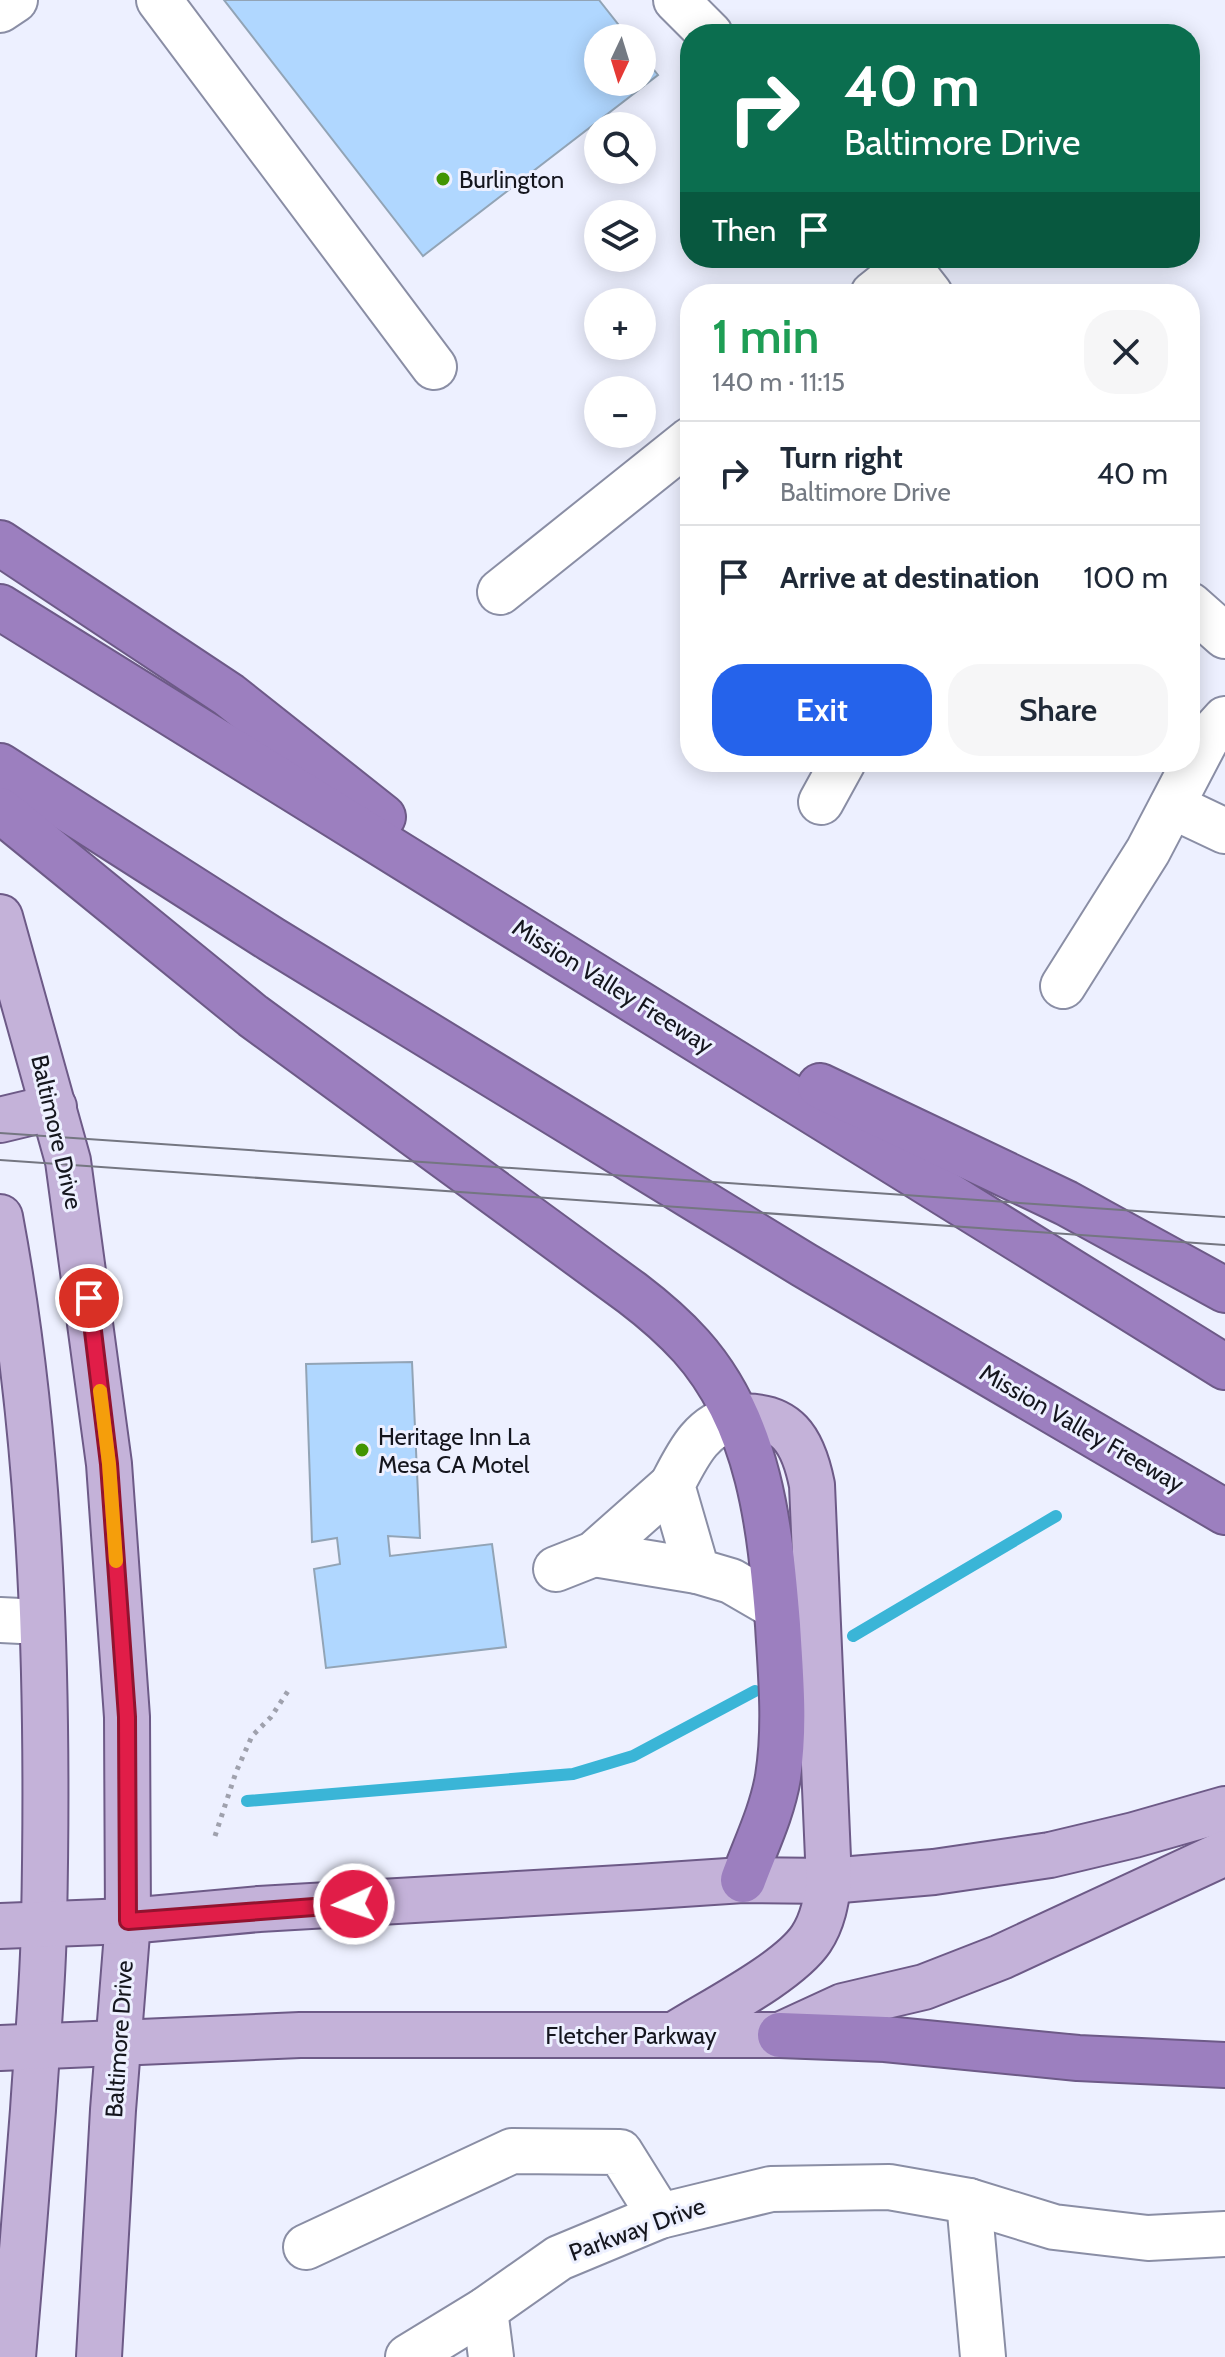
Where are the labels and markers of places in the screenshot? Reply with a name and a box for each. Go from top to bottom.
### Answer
place label: Burlington [459,165,564,194]
marker: Burlington [434,170,452,188]
pin [55,1264,123,1332]
place label: Heritage Inn La Mesa CA Motel [378,1422,531,1479]
marker: Heritage Inn La Mesa CA Motel [353,1441,371,1459]

